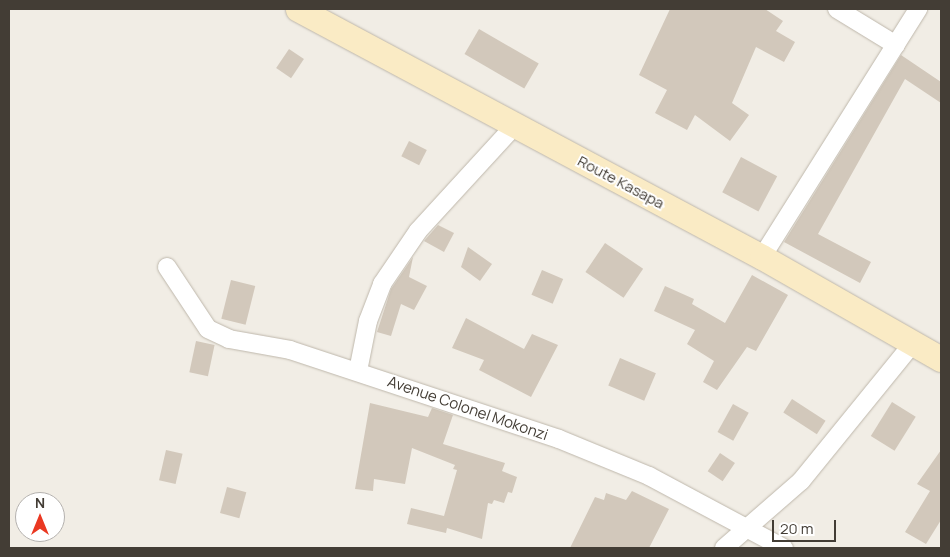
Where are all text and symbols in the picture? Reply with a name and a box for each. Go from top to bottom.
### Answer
street label: Route Kasapa [575,152,667,212]
street label: Avenue Colonel Mokonzi [385,372,551,444]
north arrow [15,492,65,542]
text: N [35,493,45,512]
scale bar [775,510,839,542]
text: 20 m [780,518,813,539]

